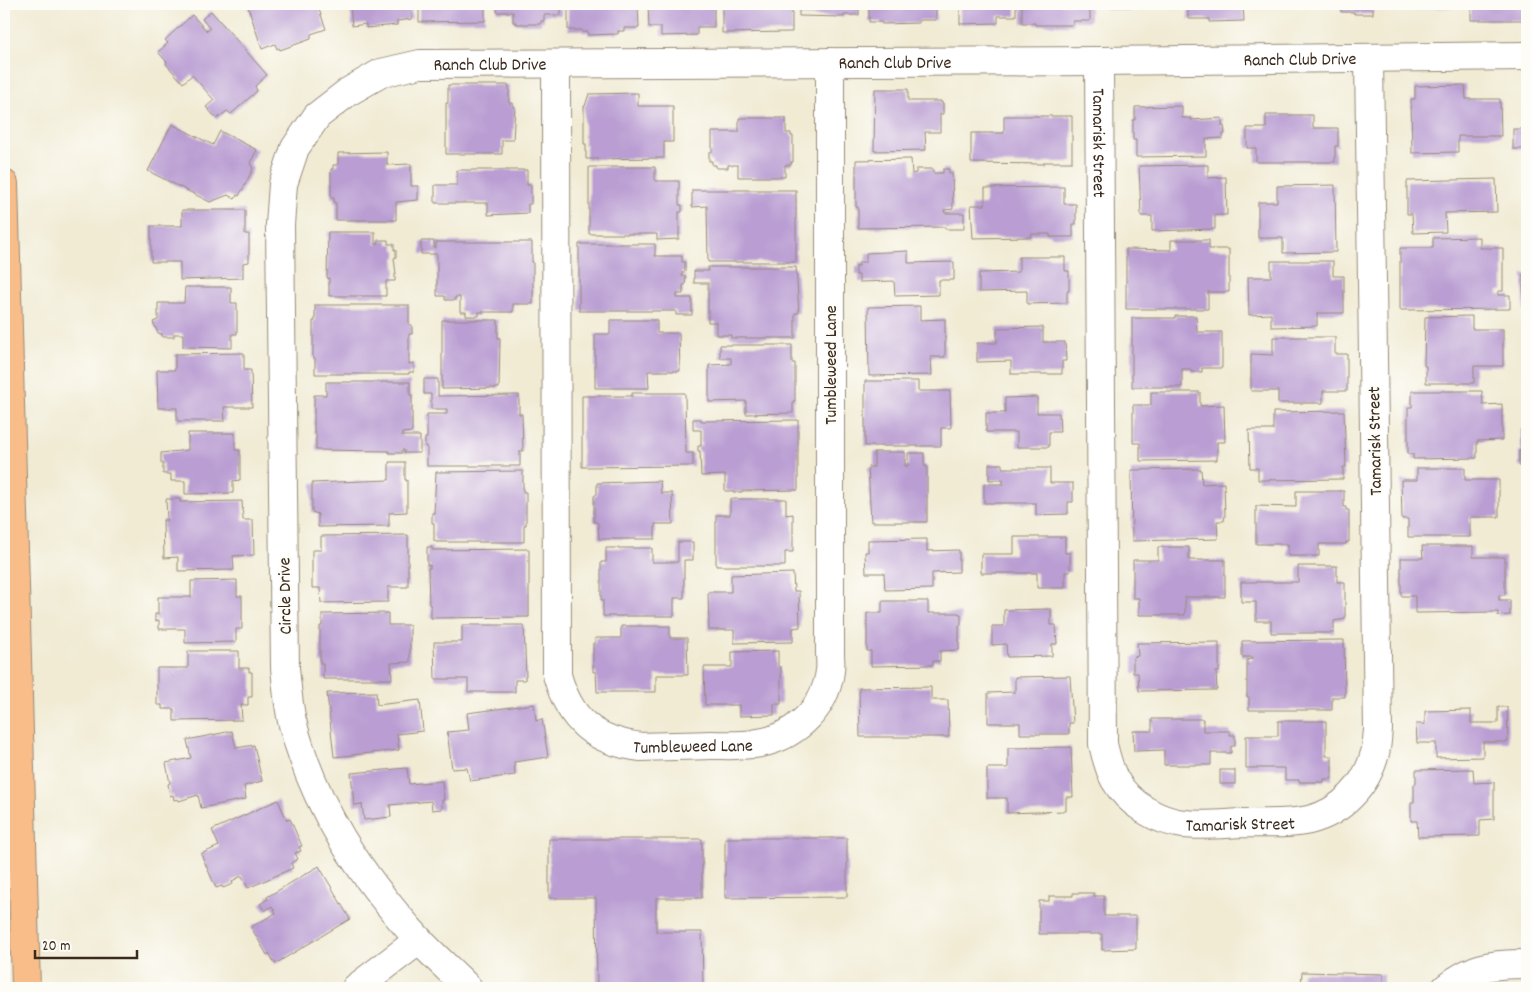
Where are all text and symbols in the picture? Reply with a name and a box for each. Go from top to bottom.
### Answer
street label: Ranch Club Drive [1243,48,1357,74]
street label: Ranch Club Drive [838,52,951,77]
street label: Ranch Club Drive [433,53,546,79]
street label: Tamarisk Street [1084,88,1110,198]
street label: Tumbleweed Lane [820,305,845,425]
street label: Tamarisk Street [1363,386,1390,496]
street label: Circle Drive [273,557,300,635]
street label: Tumbleweed Lane [631,734,754,762]
street label: Tamarisk Street [1185,812,1297,840]
scale bar [35,927,138,959]
text: 20 m [42,936,70,958]

